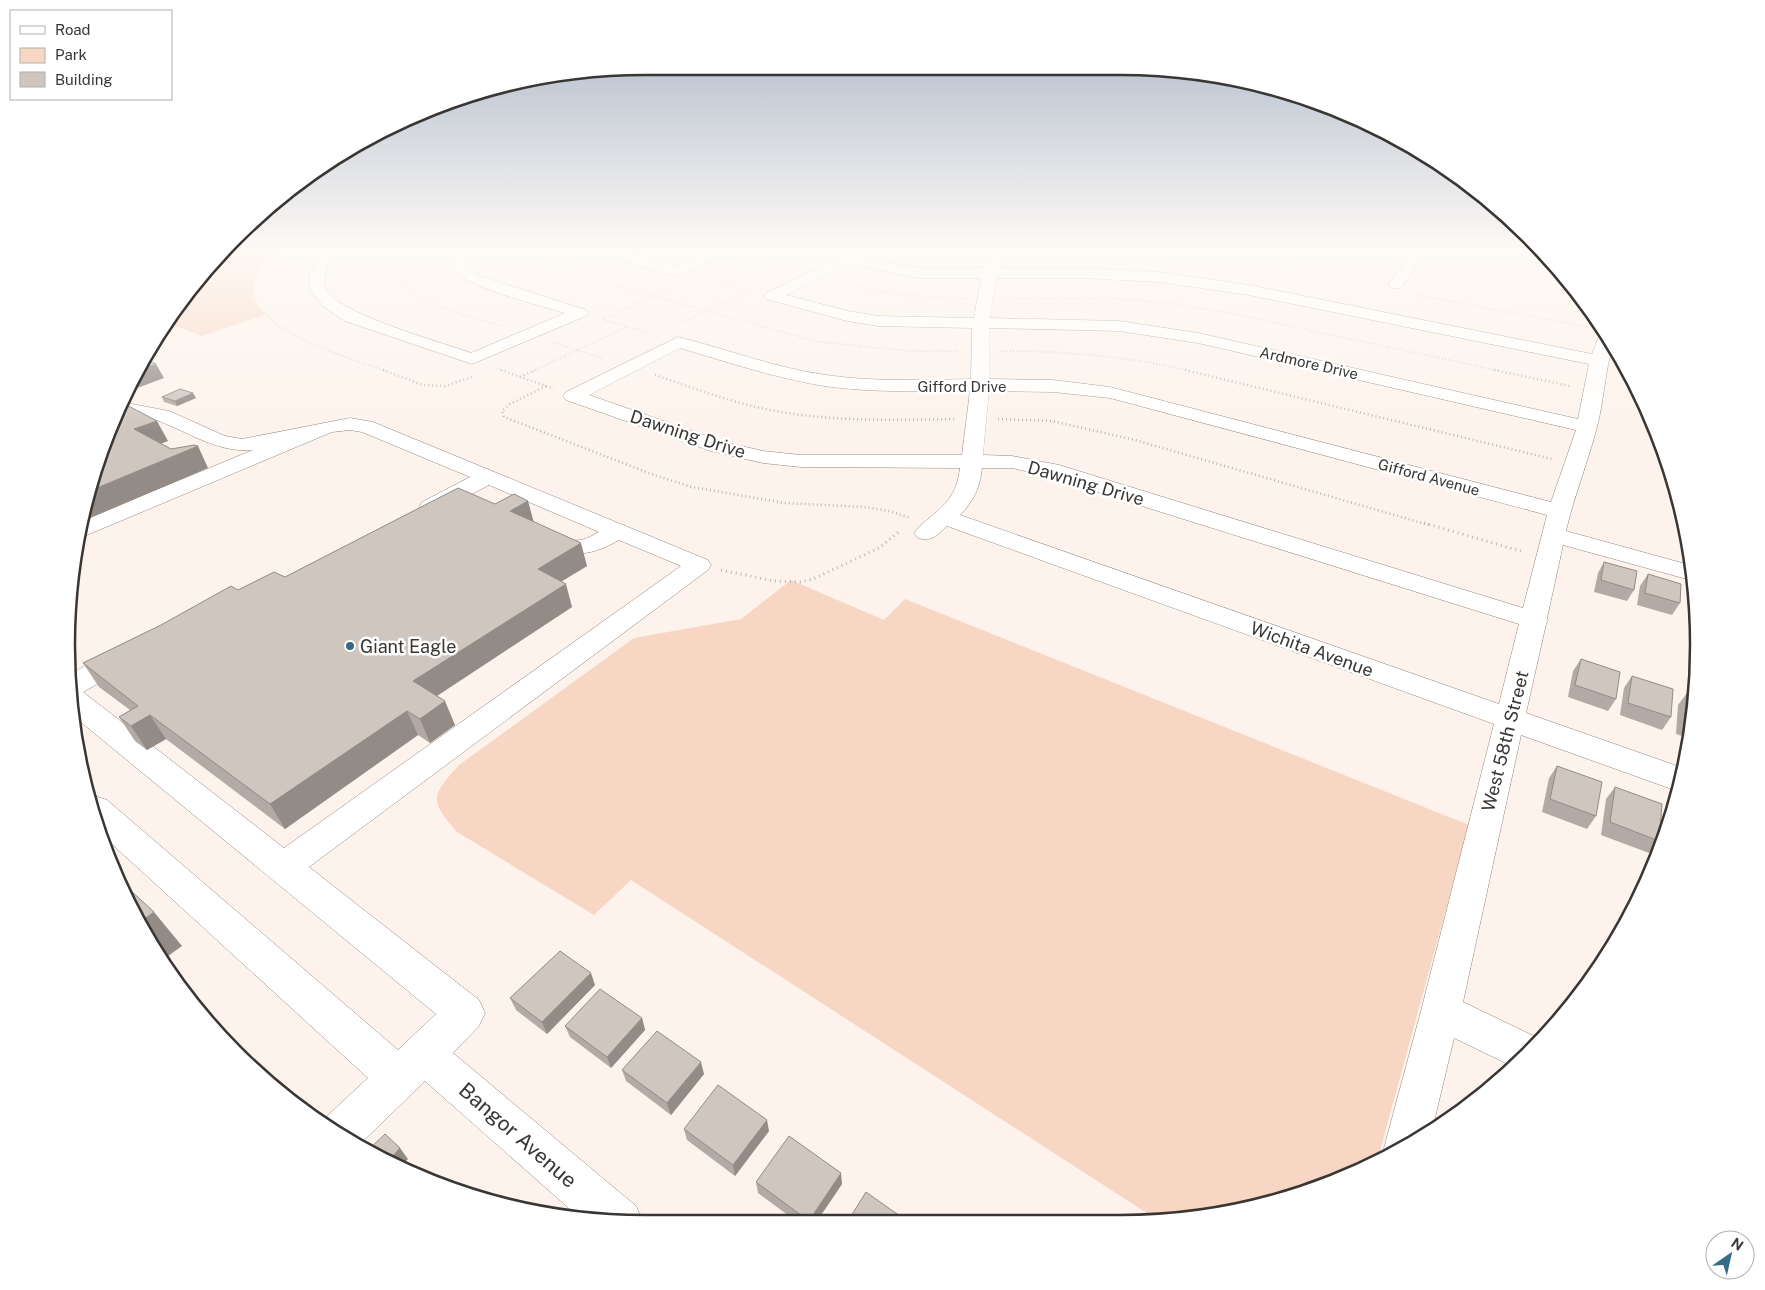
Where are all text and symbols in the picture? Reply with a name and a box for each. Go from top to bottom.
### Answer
legend [10,10,172,100]
text: Road [55,21,91,38]
text: Park [55,46,87,63]
text: Building [55,71,113,88]
street label: Ardmore Drive [1258,343,1360,383]
street label: Gifford Drive [918,378,1006,395]
street label: Dawning Drive [628,405,748,463]
street label: Gifford Avenue [1376,455,1482,499]
street label: Dawning Drive [1025,456,1147,510]
street label: Wichita Avenue [1248,617,1376,681]
place label: Giant Eagle [360,636,456,657]
marker: Giant Eagle [344,640,356,652]
street label: West 58th Street [1477,668,1533,814]
street label: Bangor Avenue [454,1077,582,1193]
north arrow [1705,1230,1755,1280]
text: N [1728,1235,1746,1254]

